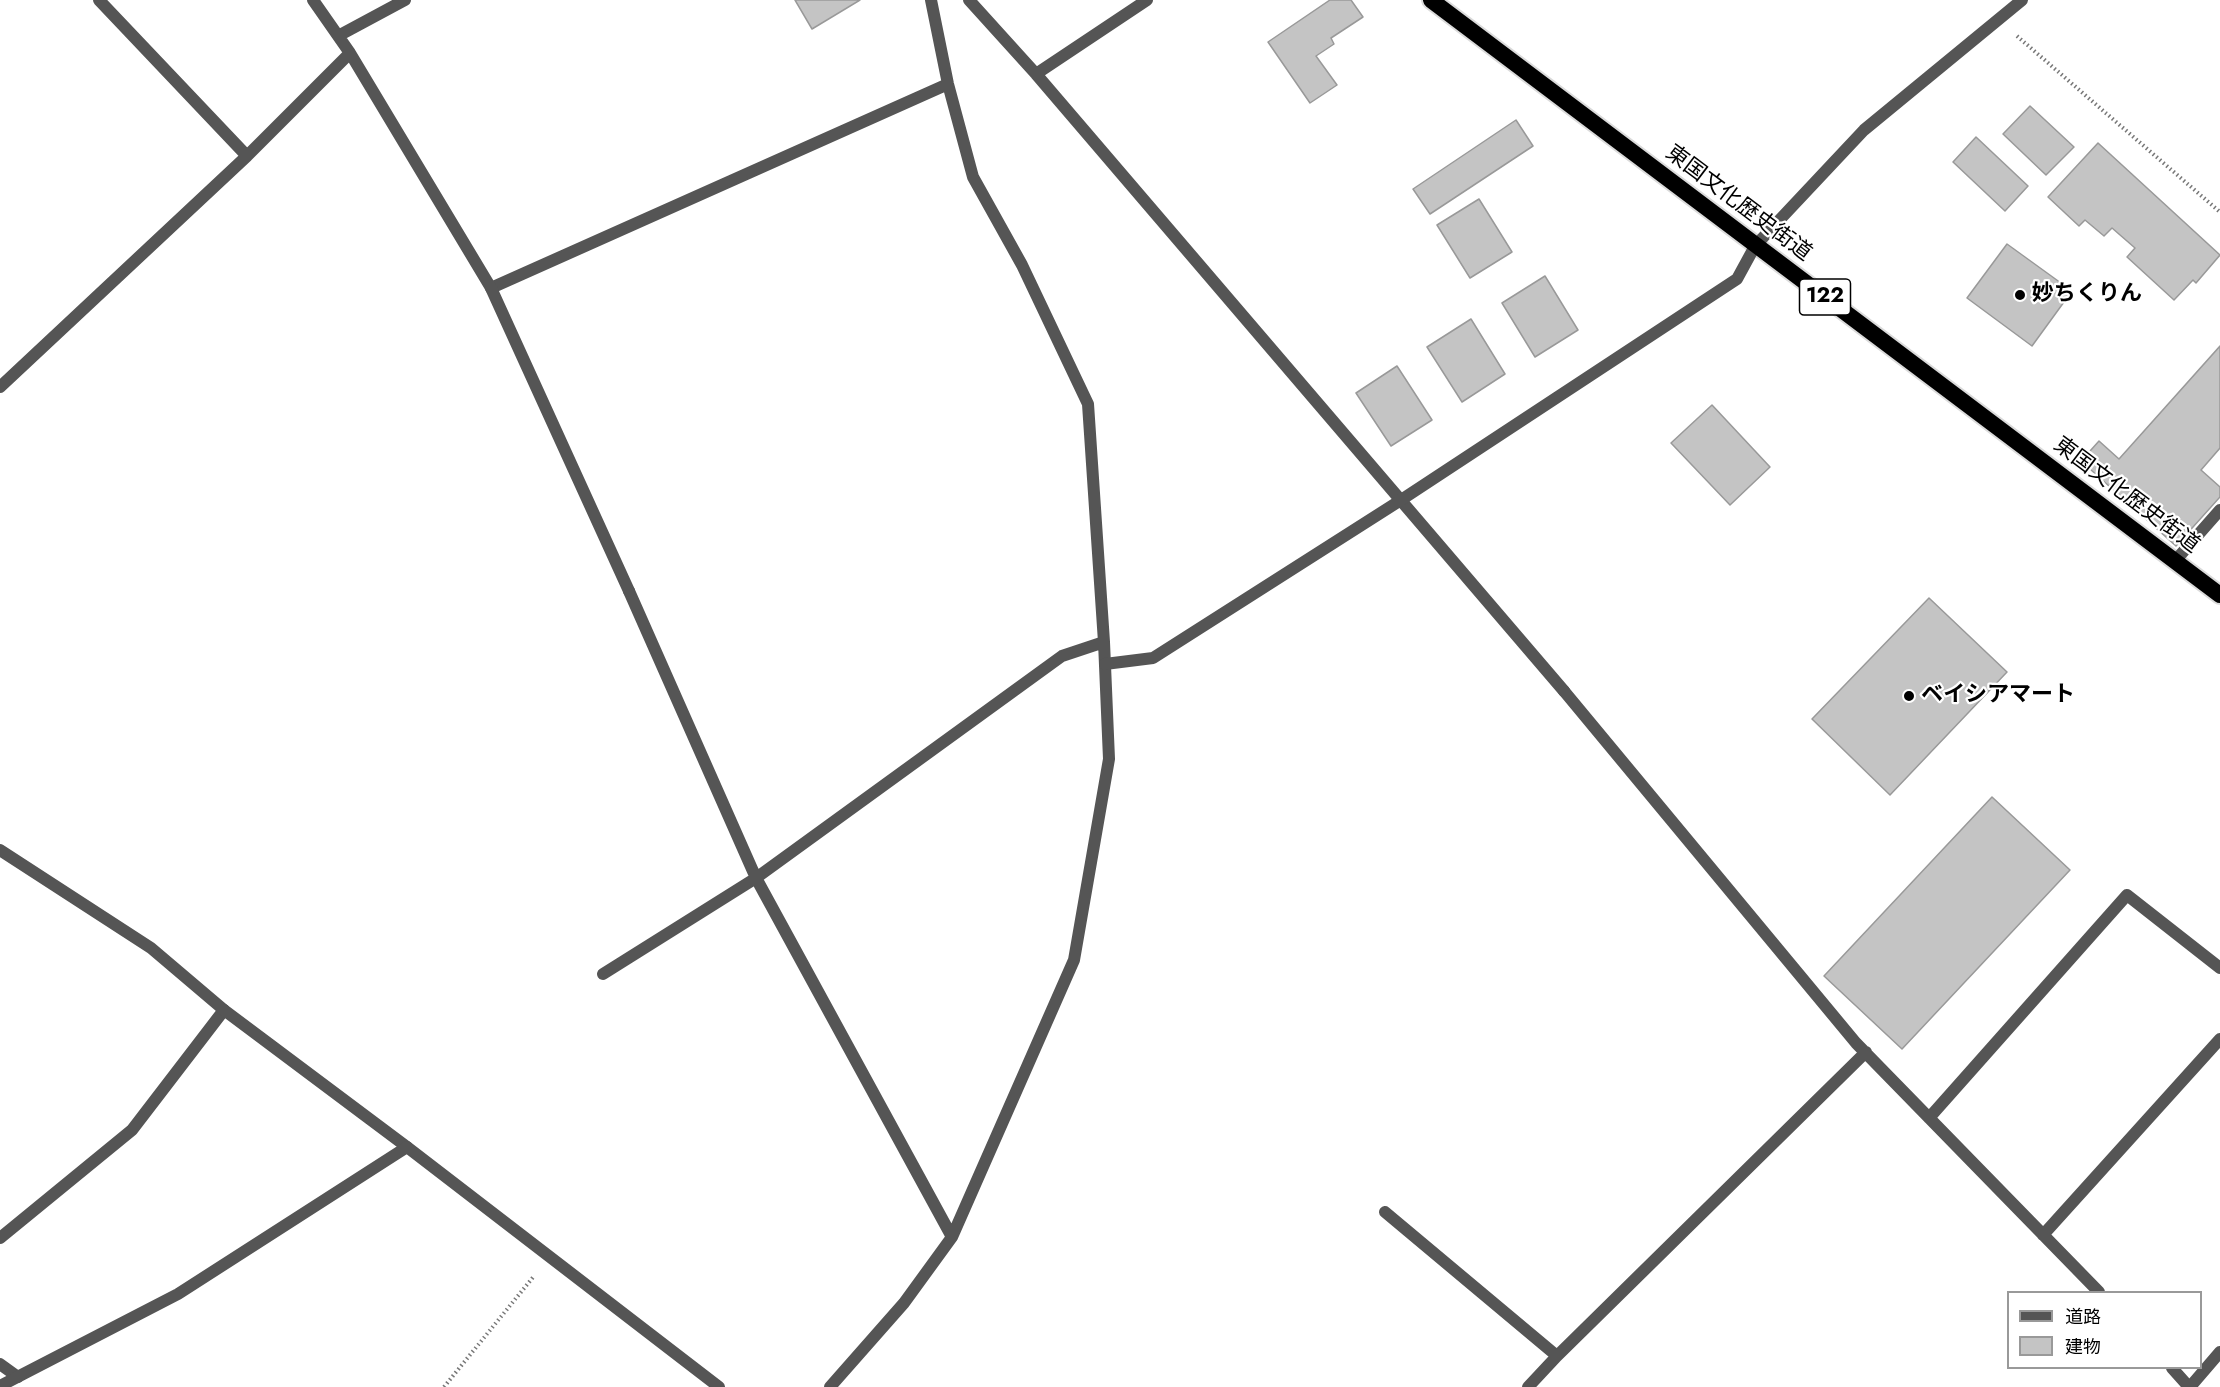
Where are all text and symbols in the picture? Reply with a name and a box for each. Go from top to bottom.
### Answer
street label: 東国文化歴史街道 [1660,140,1816,268]
road number: 122 [1800,279,1850,315]
place label: 妙ちくりん [2032,282,2142,308]
marker: 妙ちくりん [2013,288,2027,302]
street label: 東国文化歴史街道 [2048,432,2204,560]
place label: ベイシアマート [1921,683,2075,709]
marker: ベイシアマート [1902,689,1916,703]
legend [2007,1291,2202,1369]
text: 道路 [2065,1304,2101,1330]
text: 建物 [2065,1334,2101,1360]

